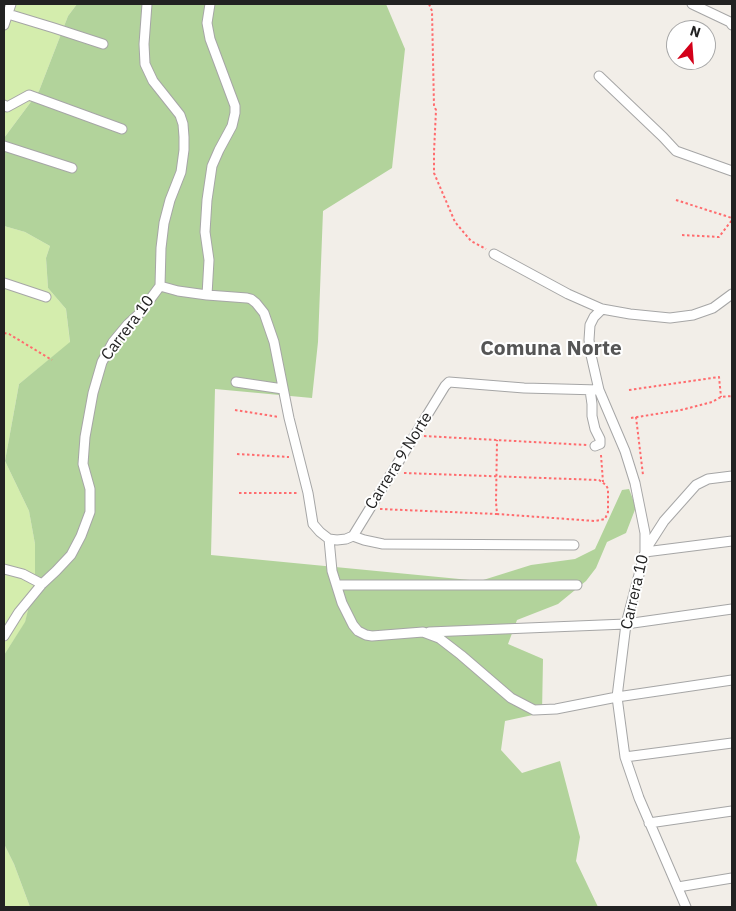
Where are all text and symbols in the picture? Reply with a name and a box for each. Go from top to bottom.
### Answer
north arrow [666,20,716,70]
text: N [688,22,703,42]
street label: Carrera 10 [97,292,159,364]
district label: Comuna Norte [480,336,622,362]
street label: Carrera 9 Norte [361,409,437,513]
street label: Carrera 10 [617,553,653,631]

